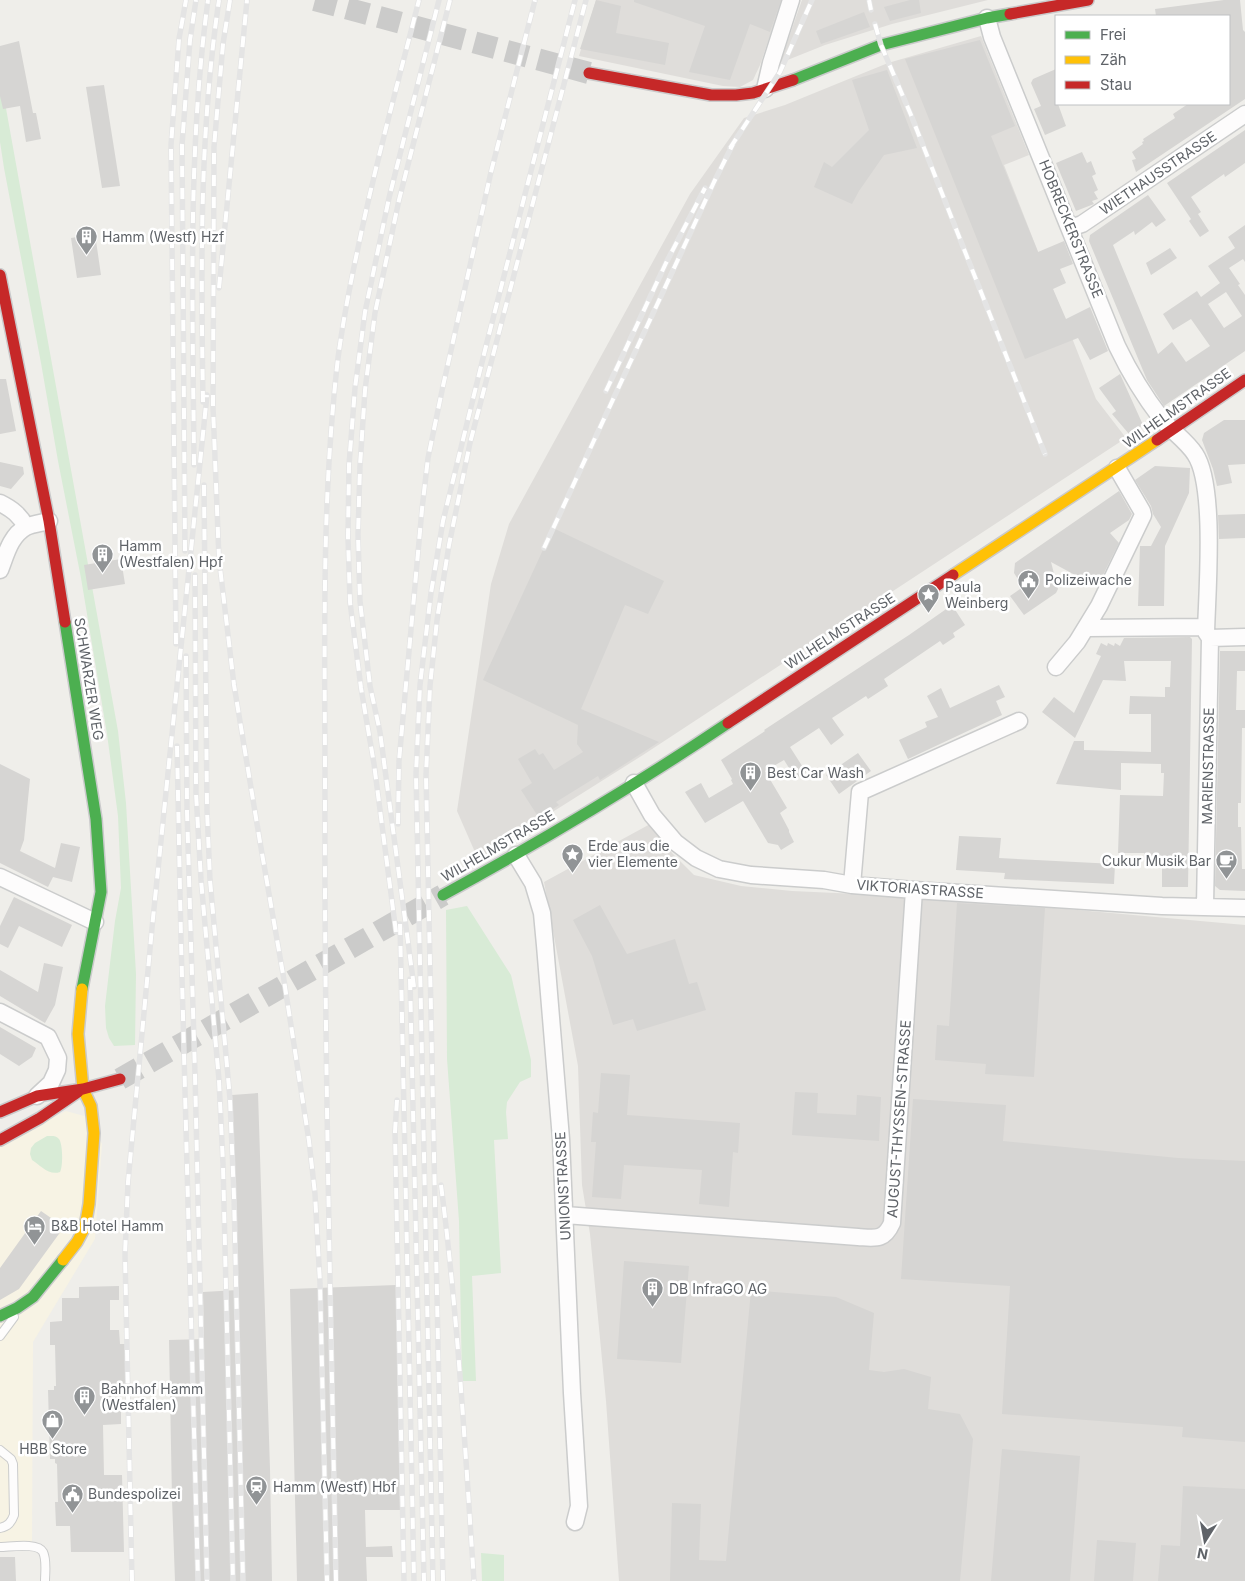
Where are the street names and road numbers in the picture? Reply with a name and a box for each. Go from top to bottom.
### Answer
street label: WIETHAUSSTRASSE [1096,127,1219,218]
street label: HOBRECKERSTRASSE [1036,157,1107,301]
street label: WILHELMSTRASSE [1119,364,1234,451]
street label: WILHELMSTRASSE [781,589,898,673]
street label: SCHWARZER WEG [71,616,108,742]
street label: MARIENSTRASSE [1198,707,1217,825]
street label: WILHELMSTRASSE [438,806,557,885]
street label: VIKTORIASTRASSE [856,876,984,901]
street label: AUGUST-THYSSEN-STRASSE [883,1019,914,1219]
street label: UNIONSTRASSE [551,1131,574,1241]

